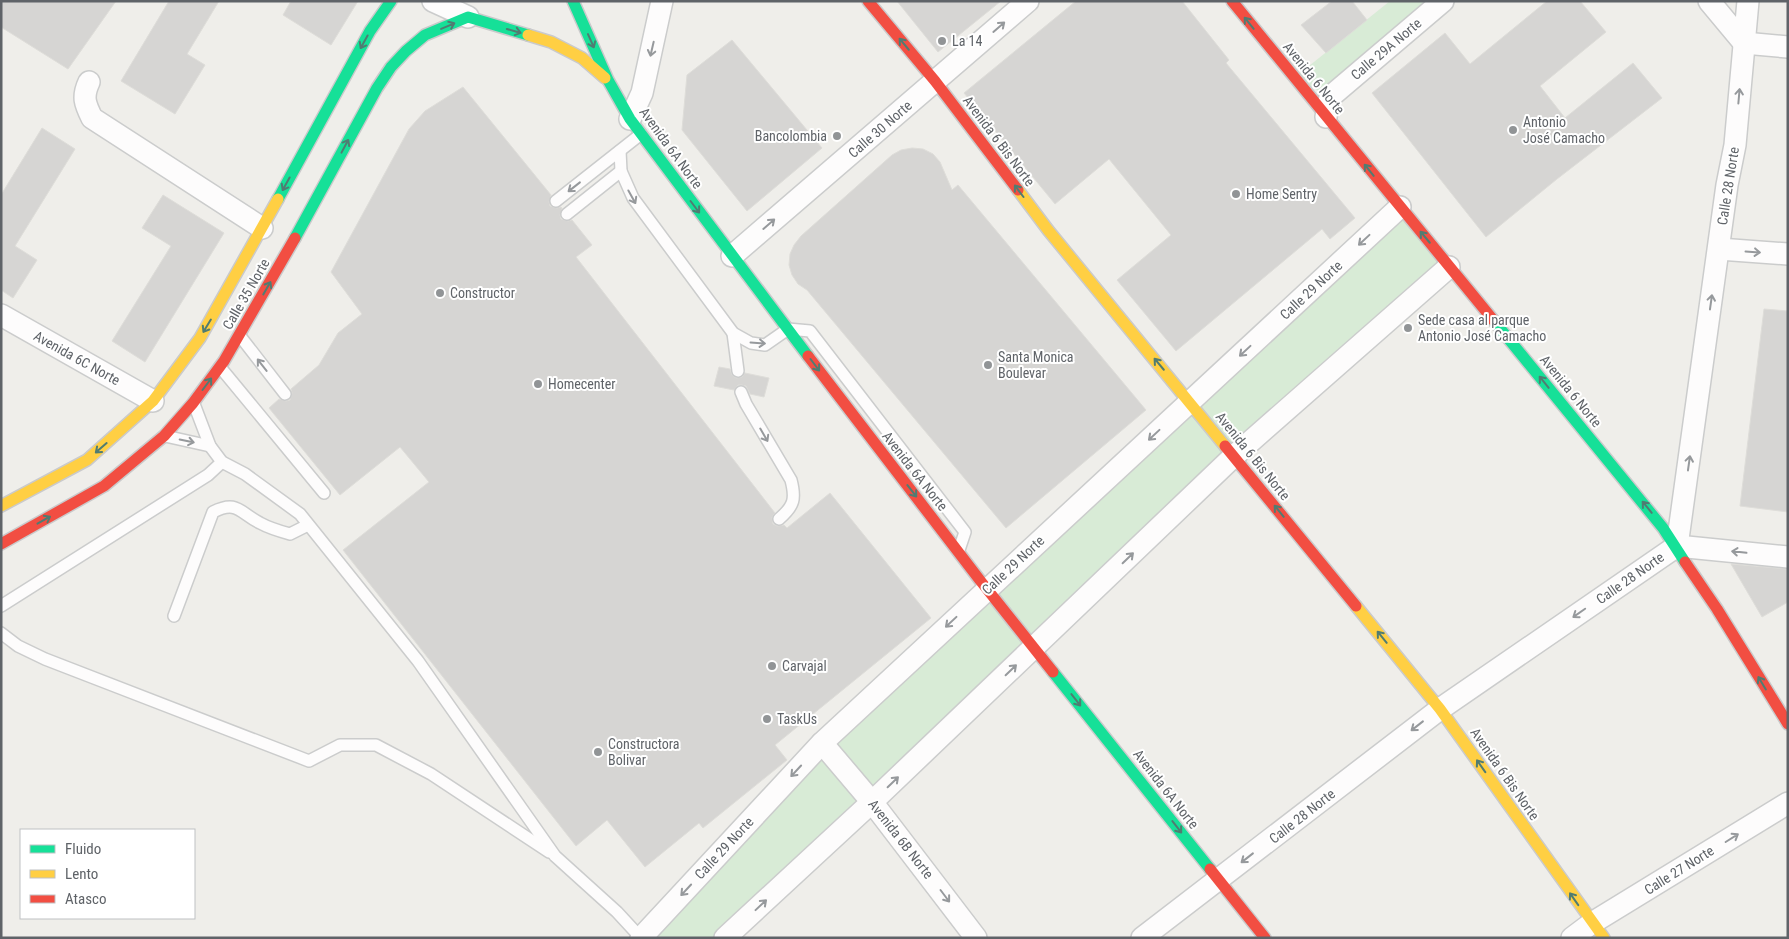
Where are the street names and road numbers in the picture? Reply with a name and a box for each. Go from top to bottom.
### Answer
street label: Calle 29A Norte [1348,15,1425,83]
street label: Avenida 6 Norte [1280,39,1348,118]
street label: Avenida 6 Bis Norte [960,93,1038,190]
street label: Calle 30 Norte [845,97,915,161]
street label: Avenida 6A Norte [636,104,706,192]
street label: Calle 28 Norte [1714,145,1742,226]
street label: Calle 35 Norte [219,255,273,332]
street label: Calle 29 Norte [1277,257,1346,323]
street label: Avenida 6C Norte [31,328,123,389]
street label: Avenida 6 Norte [1537,352,1605,431]
street label: Avenida 6 Bis Norte [1213,409,1294,504]
street label: Avenida 6A Norte [879,428,951,514]
street label: Calle 29 Norte [979,532,1048,598]
street label: Calle 28 Norte [1593,549,1667,607]
street label: Avenida 6 Bis Norte [1467,725,1543,823]
street label: Avenida 6A Norte [1130,746,1202,832]
street label: Calle 28 Norte [1266,785,1338,847]
street label: Avenida 6B Norte [865,796,937,882]
street label: Calle 29 Norte [691,813,757,882]
street label: Calle 27 Norte [1641,842,1717,898]

